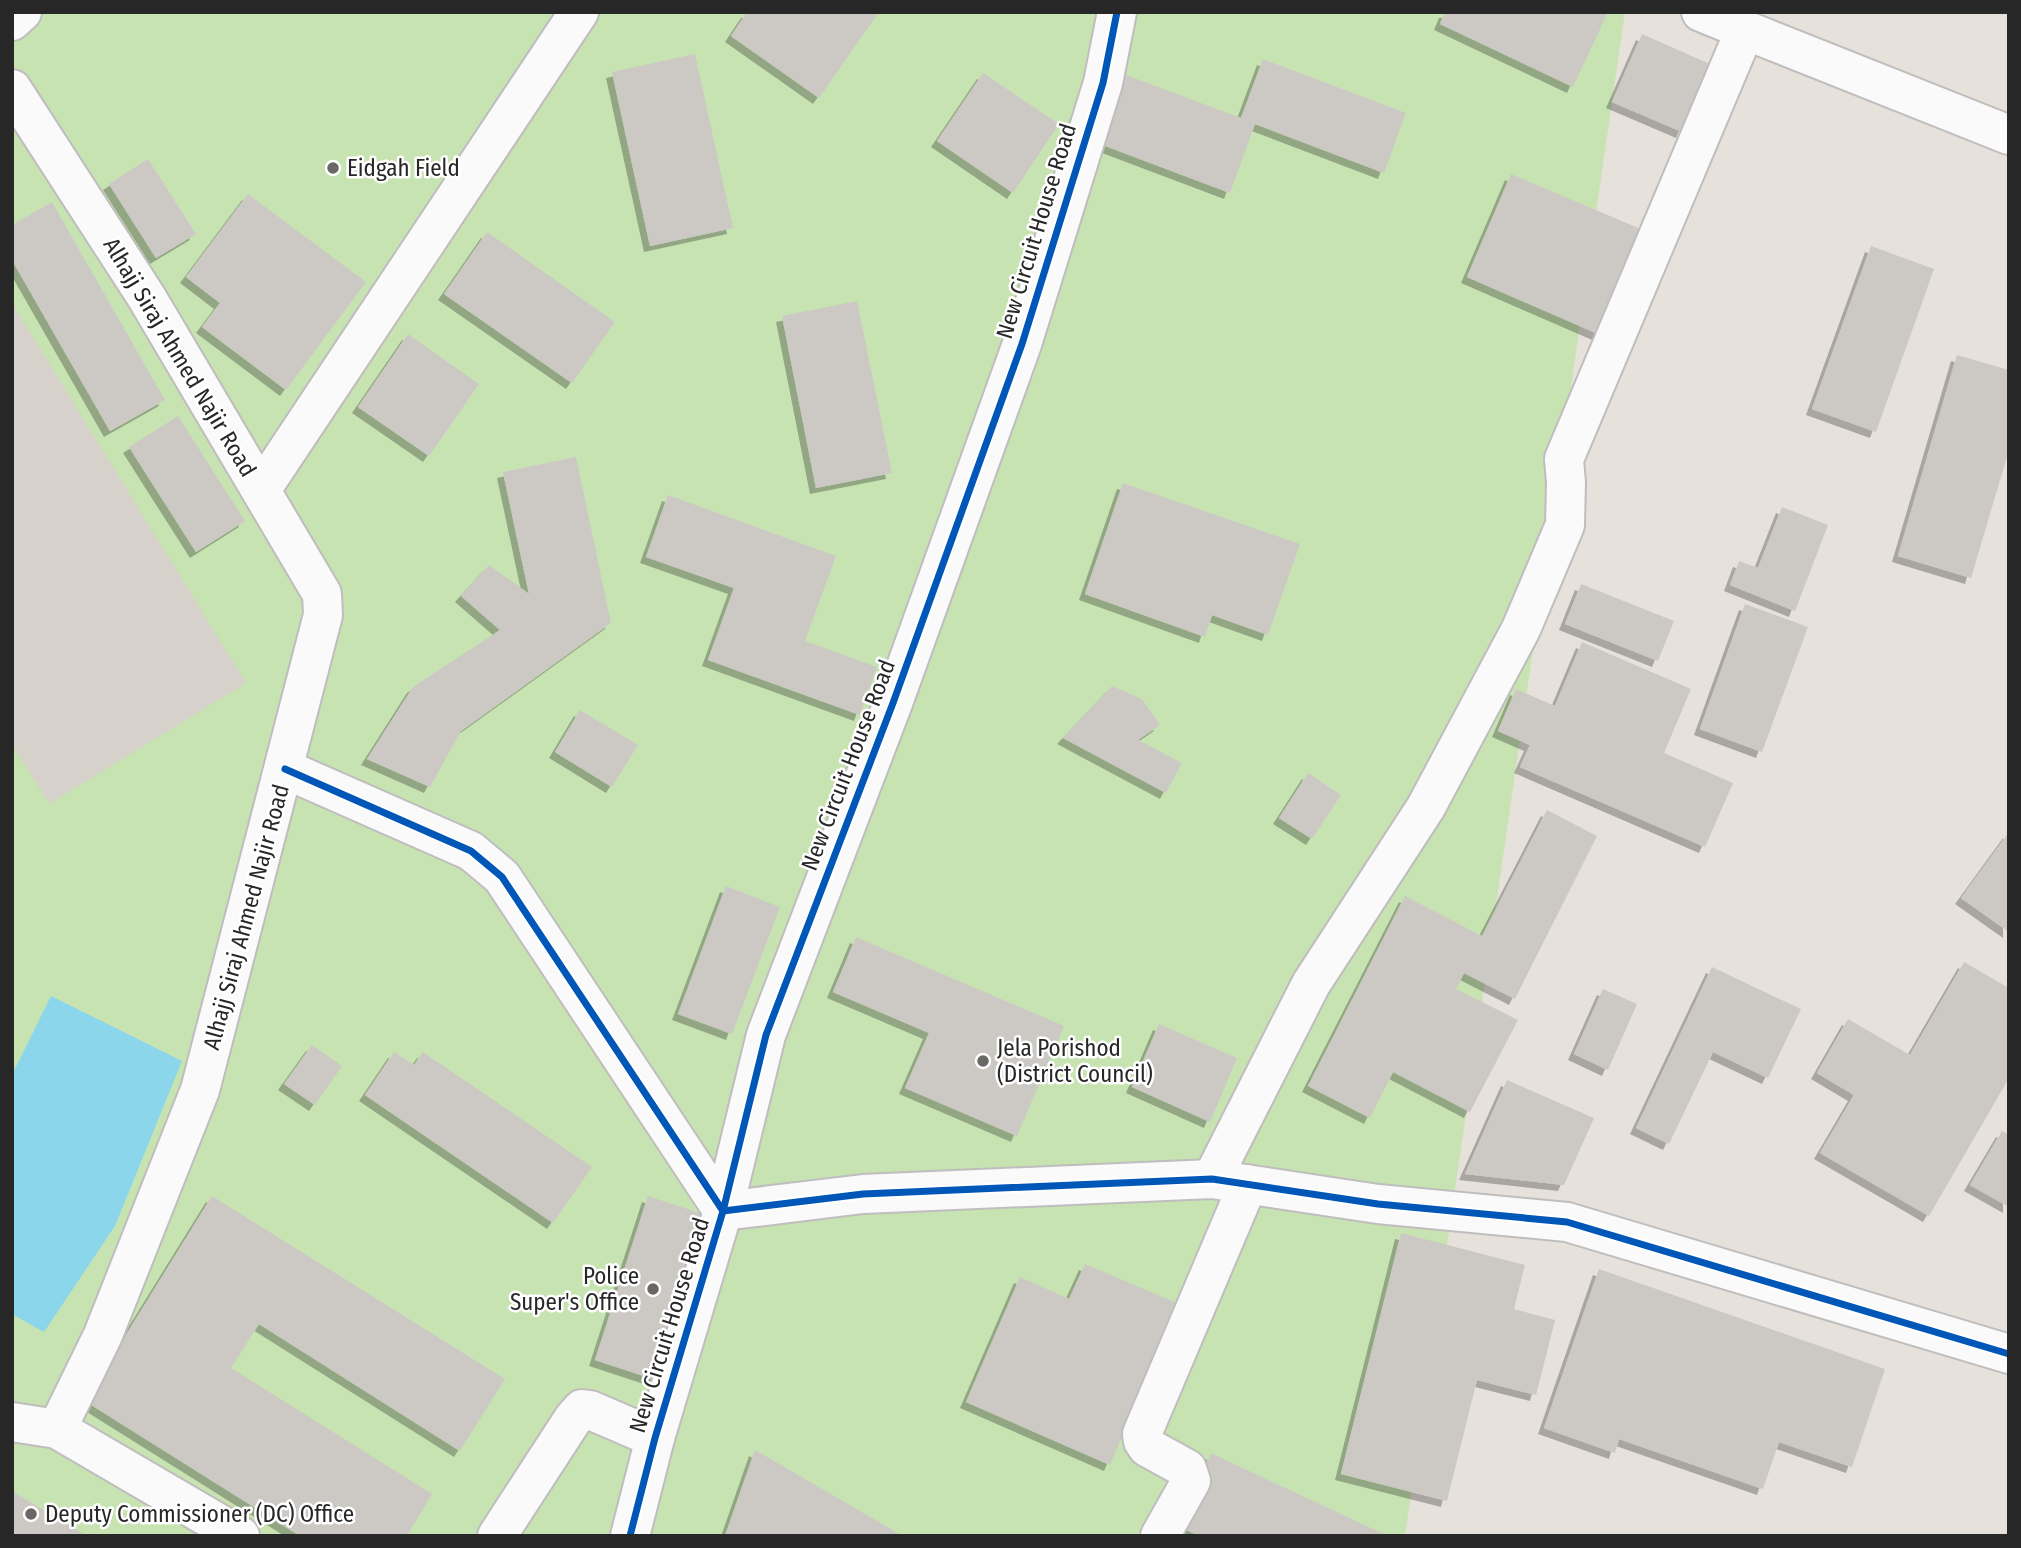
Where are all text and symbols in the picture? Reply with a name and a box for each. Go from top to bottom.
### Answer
street label: New Circuit House Road [990,120,1082,342]
place label: Eidgah Field [347,154,460,182]
marker: Eidgah Field [325,160,341,176]
street label: Alhajj Siraj Ahmed Najir Road [97,232,263,482]
street label: New Circuit House Road [795,656,901,874]
street label: Alhajj Siraj Ahmed Najir Road [197,781,295,1053]
place label: Jela Porishod (District Council) [997,1034,1153,1088]
marker: Jela Porishod (District Council) [975,1053,991,1069]
street label: New Circuit House Road [623,1214,715,1436]
place label: Police Super's Office [510,1262,639,1316]
marker: Police Super's Office [645,1281,661,1297]
place label: Deputy Commissioner (DC) Office [45,1500,354,1528]
marker: Deputy Commissioner (DC) Office [23,1506,39,1522]

